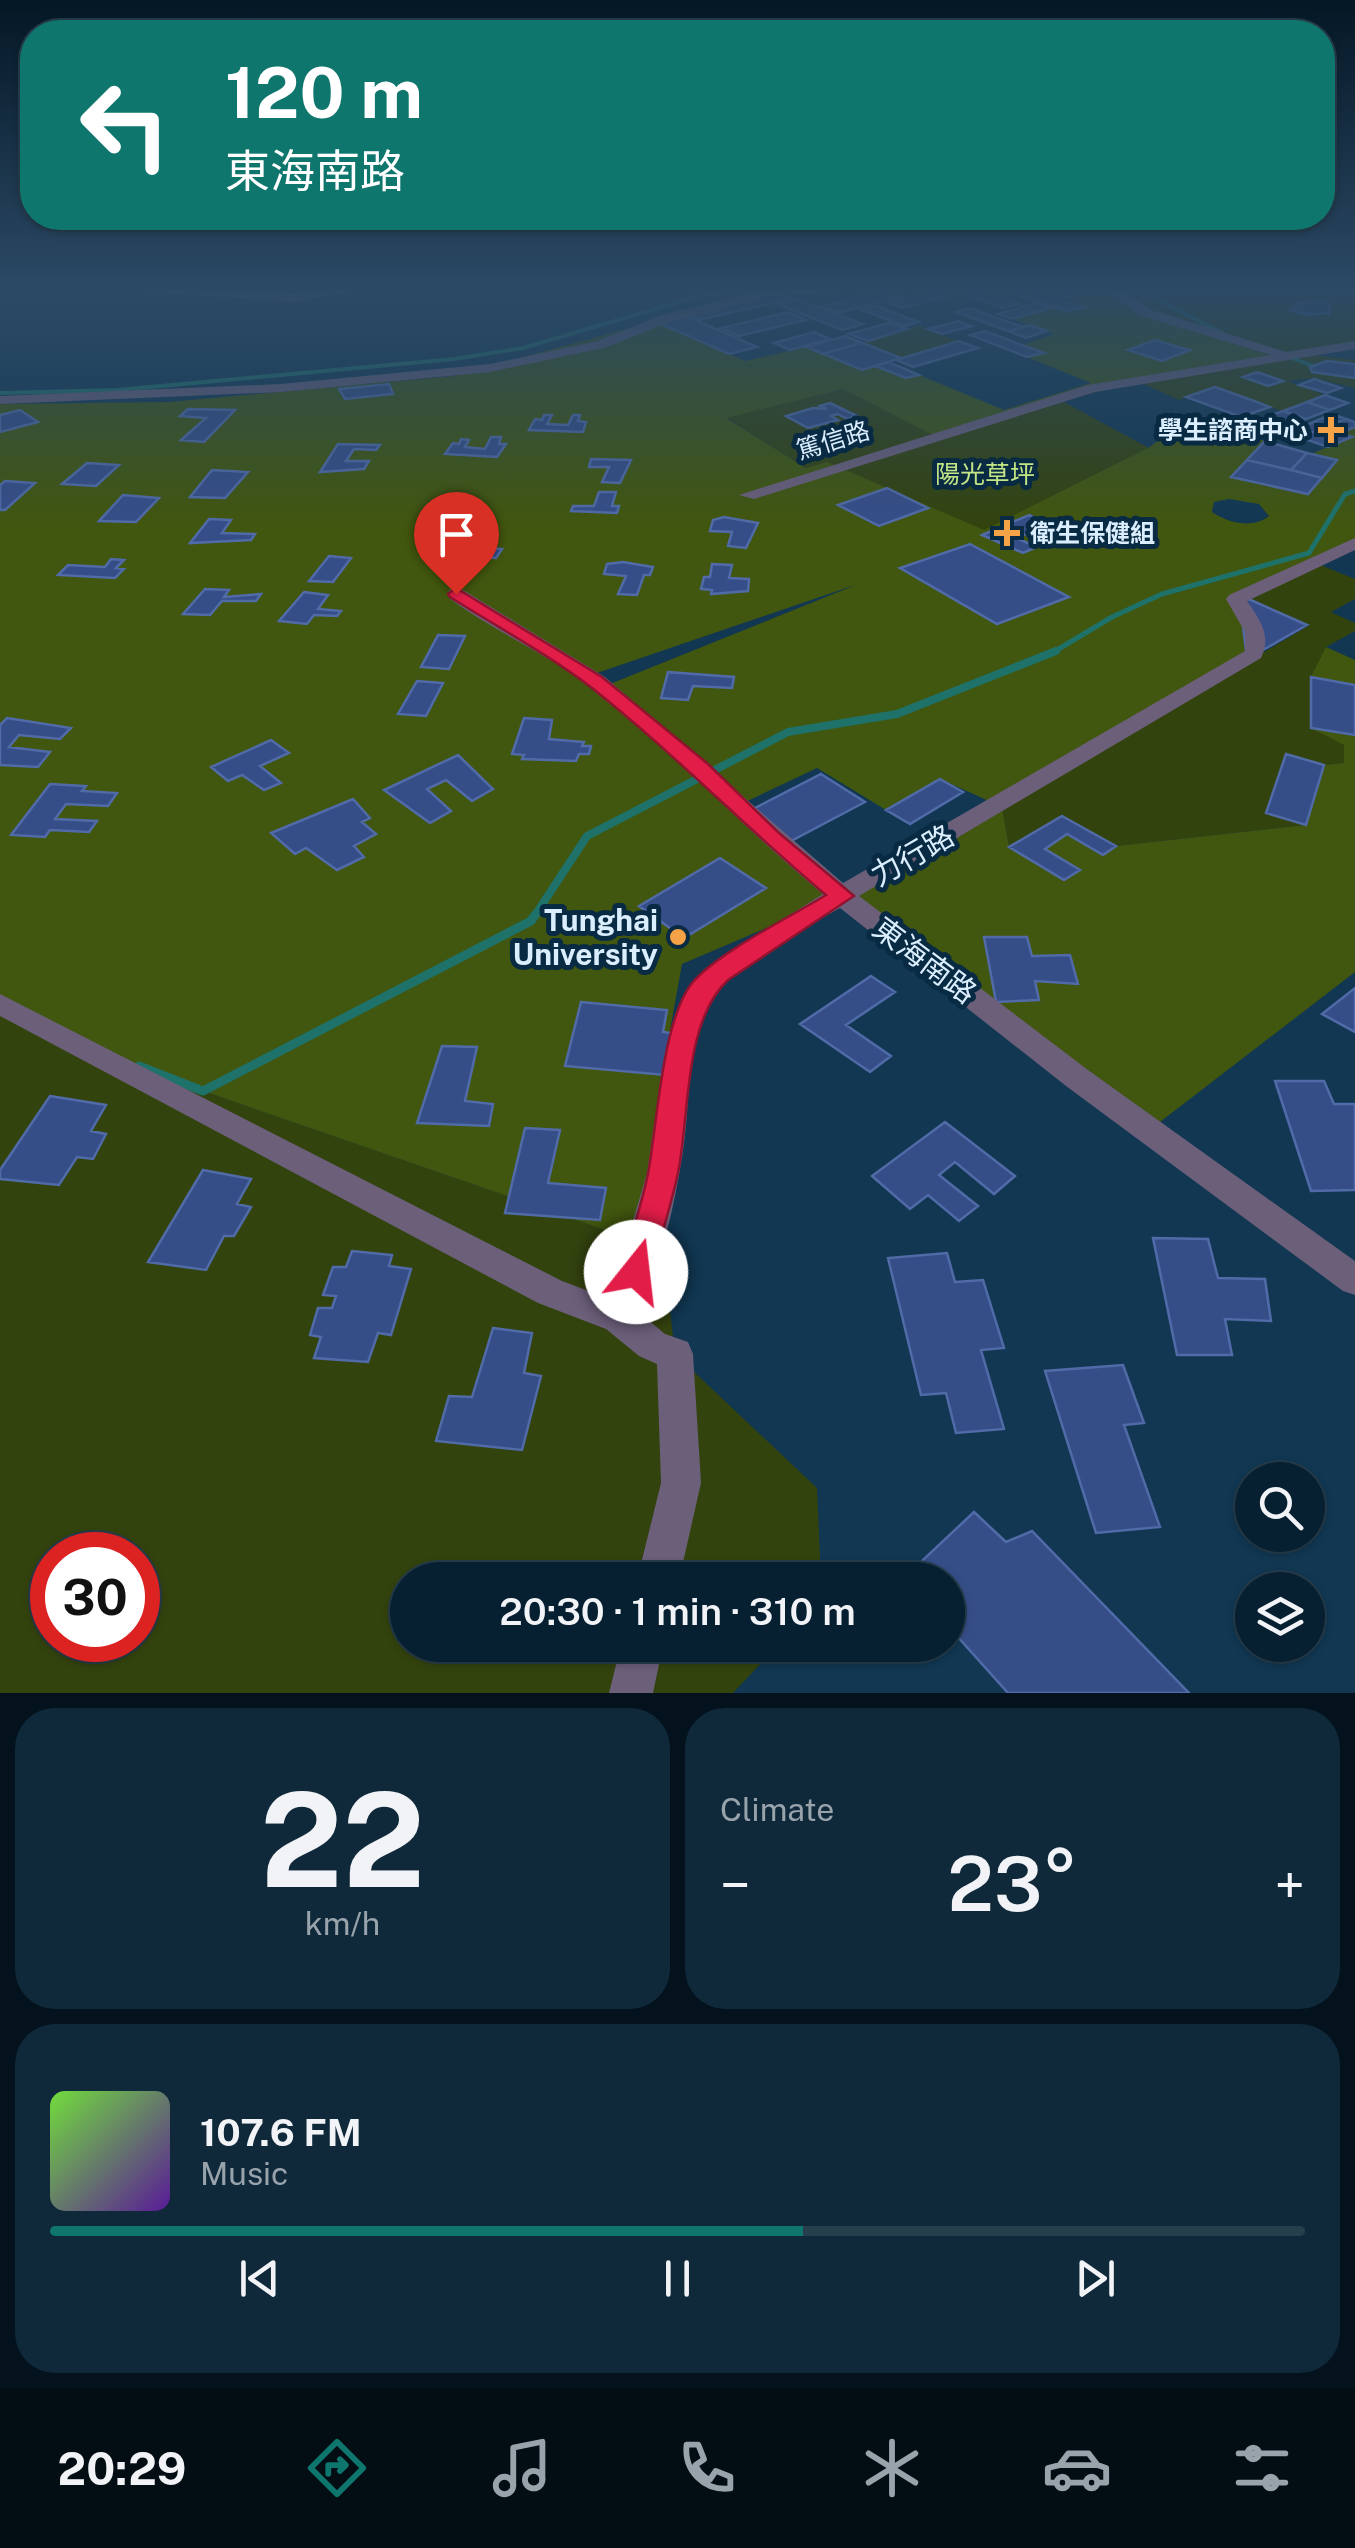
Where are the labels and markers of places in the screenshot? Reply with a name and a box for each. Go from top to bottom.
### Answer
place label: 學生諮商中心 [1158,415,1308,445]
marker: 學生諮商中心 [1318,417,1344,443]
pin [414,492,499,595]
place label: 衛生保健組 [1030,518,1155,548]
marker: 衛生保健組 [994,520,1020,546]
place label: Tunghai University [513,902,658,972]
marker: Tunghai University [667,926,689,948]

